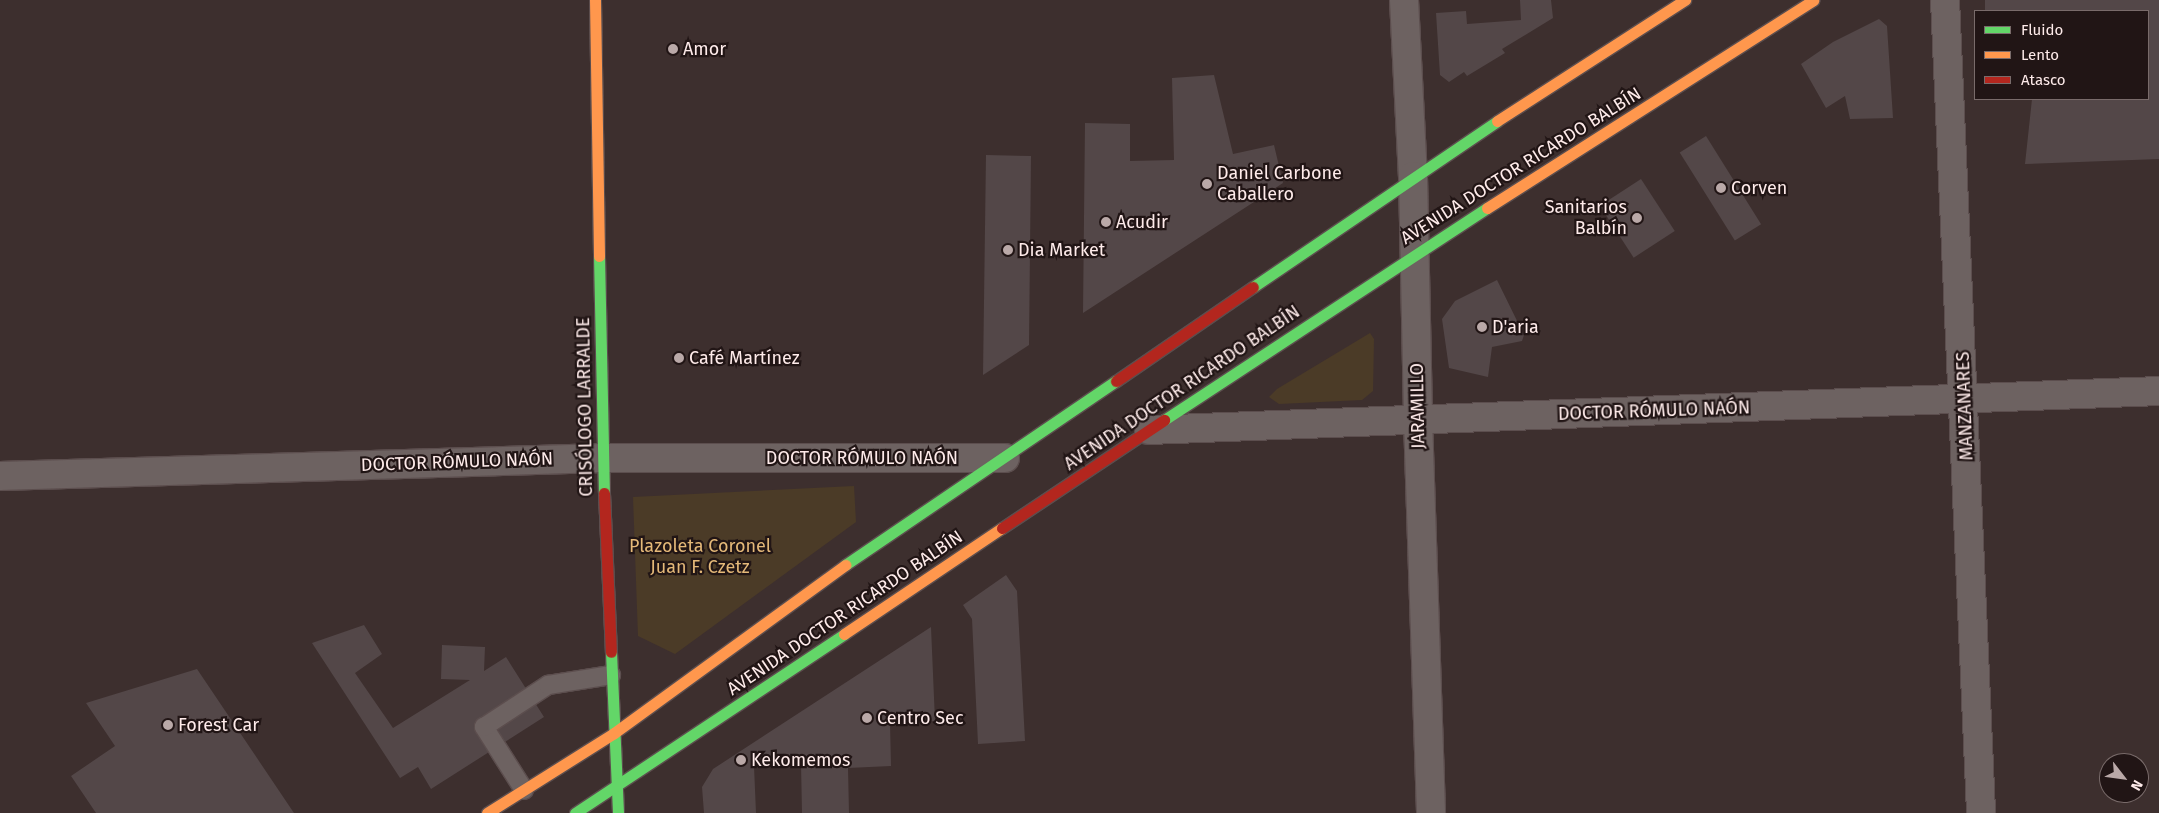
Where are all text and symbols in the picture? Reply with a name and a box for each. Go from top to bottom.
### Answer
legend [1974,10,2149,100]
text: Fluido [2021,21,2063,39]
place label: Amor [683,38,726,60]
marker: Amor [667,43,679,55]
text: Lento [2021,46,2059,64]
text: Atasco [2021,71,2066,89]
street label: AVENIDA DOCTOR RICARDO BALBÍN [1397,83,1645,249]
place label: Daniel Carbone Caballero [1217,163,1342,205]
place label: Corven [1731,177,1787,199]
marker: Daniel Carbone Caballero [1201,178,1213,190]
marker: Corven [1715,182,1727,194]
place label: Sanitarios Balbín [1545,197,1627,240]
place label: Acudir [1116,211,1168,233]
marker: Sanitarios Balbín [1631,212,1643,224]
marker: Acudir [1100,216,1112,228]
place label: Dia Market [1018,239,1105,261]
marker: Dia Market [1002,244,1014,256]
street label: AVENIDA DOCTOR RICARDO BALBÍN [1060,301,1304,475]
place label: D'aria [1492,316,1539,338]
street label: CRISÓLOGO LARRALDE [573,317,597,497]
marker: D'aria [1476,321,1488,333]
place label: Café Martínez [689,347,800,369]
street label: MANZANARES [1952,351,1978,461]
marker: Café Martínez [673,352,685,364]
street label: JARAMILLO [1406,363,1430,449]
street label: DOCTOR RÓMULO NAÓN [1558,397,1750,425]
street label: DOCTOR RÓMULO NAÓN [766,447,958,469]
street label: DOCTOR RÓMULO NAÓN [361,448,553,476]
street label: AVENIDA DOCTOR RICARDO BALBÍN [723,526,967,700]
park label: Plazoleta Coronel Juan F. Czetz [629,536,771,578]
place label: Centro Sec [877,707,963,729]
marker: Centro Sec [861,712,873,724]
place label: Forest Car [178,714,259,736]
marker: Forest Car [162,719,174,731]
place label: Kekomemos [751,749,850,771]
north arrow [2099,753,2149,803]
marker: Kekomemos [735,754,747,766]
text: N [2127,777,2146,794]

